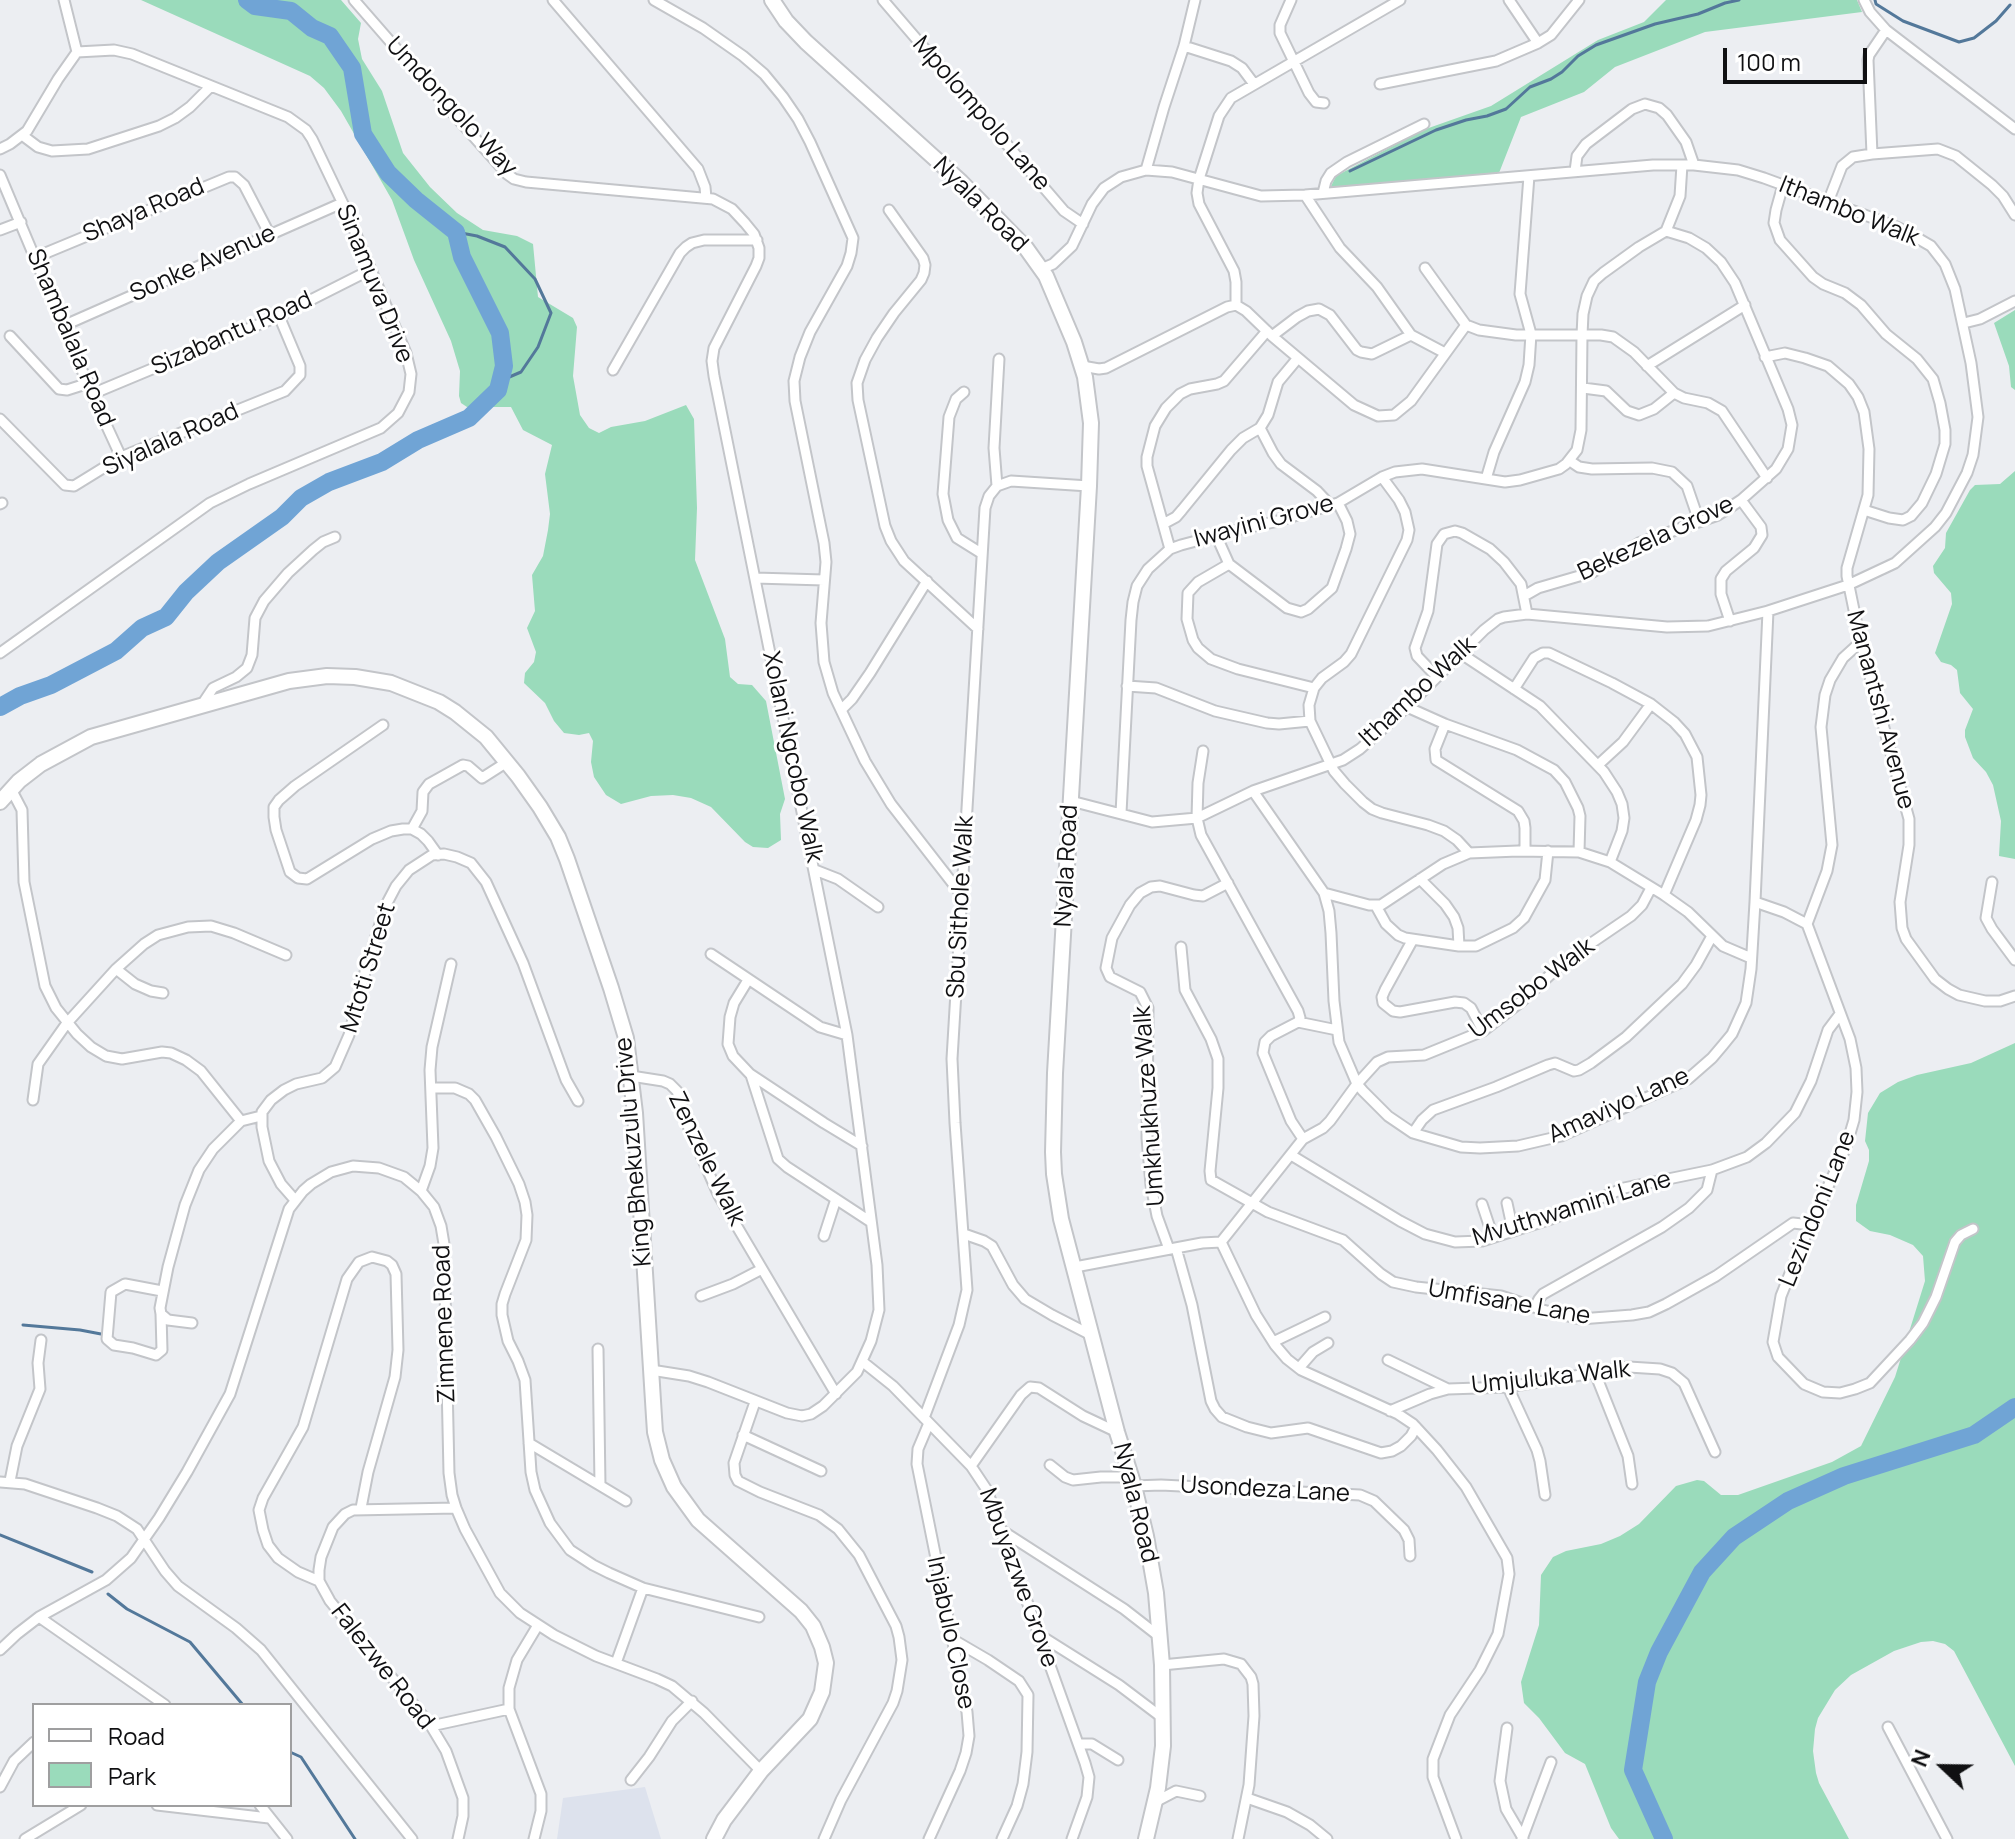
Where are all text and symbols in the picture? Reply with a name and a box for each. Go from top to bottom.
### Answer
street label: Mpolompolo Lane [906,31,1056,197]
street label: Umdongolo Way [379,32,523,182]
scale bar [1727,32,1871,82]
text: 100 m [1737,45,1801,78]
street label: Nyala Road [926,151,1034,259]
street label: Ithambo Walk [1775,171,1923,253]
street label: Shaya Road [79,173,209,249]
street label: Sinamuva Drive [329,201,419,367]
street label: Sonke Avenue [126,219,280,309]
street label: Shambalala Road [20,245,120,431]
street label: Sizabantu Road [147,286,317,382]
street label: Siyalala Road [99,397,243,483]
street label: Iwayini Grove [1191,490,1337,554]
street label: Bekezela Grove [1573,490,1739,588]
street label: Manantshi Avenue [1840,608,1920,812]
street label: Ithambo Walk [1354,631,1482,753]
street label: Xolani Ngcobo Walk [756,649,828,865]
street label: Nyala Road [1049,804,1085,928]
street label: Sbu Sithole Walk [942,815,980,999]
street label: Mtoti Street [336,900,402,1036]
street label: Umsobo Walk [1464,933,1600,1045]
street label: Umkhukhuze Walk [1129,1005,1171,1207]
street label: King Bhekuzulu Drive [610,1036,658,1268]
street label: Amaviyo Lane [1544,1062,1694,1150]
street label: Zenzele Walk [661,1087,751,1231]
street label: Lezindoni Lane [1774,1127,1862,1291]
street label: Mvuthwamini Lane [1469,1165,1675,1253]
street label: Zimnene Road [428,1244,462,1404]
street label: Umfisane Lane [1426,1275,1592,1331]
street label: Umjuluka Walk [1470,1355,1632,1401]
street label: Nyala Road [1106,1440,1164,1566]
street label: Usondeza Lane [1179,1471,1351,1509]
street label: Mbuyazwe Grove [972,1485,1064,1671]
street label: Injabulo Close [920,1554,980,1712]
street label: Falezwe Road [324,1599,440,1735]
legend [32,1703,292,1807]
text: Road [108,1719,165,1752]
north arrow [1903,1727,1983,1807]
text: N [1904,1745,1938,1771]
text: Park [108,1759,156,1792]

